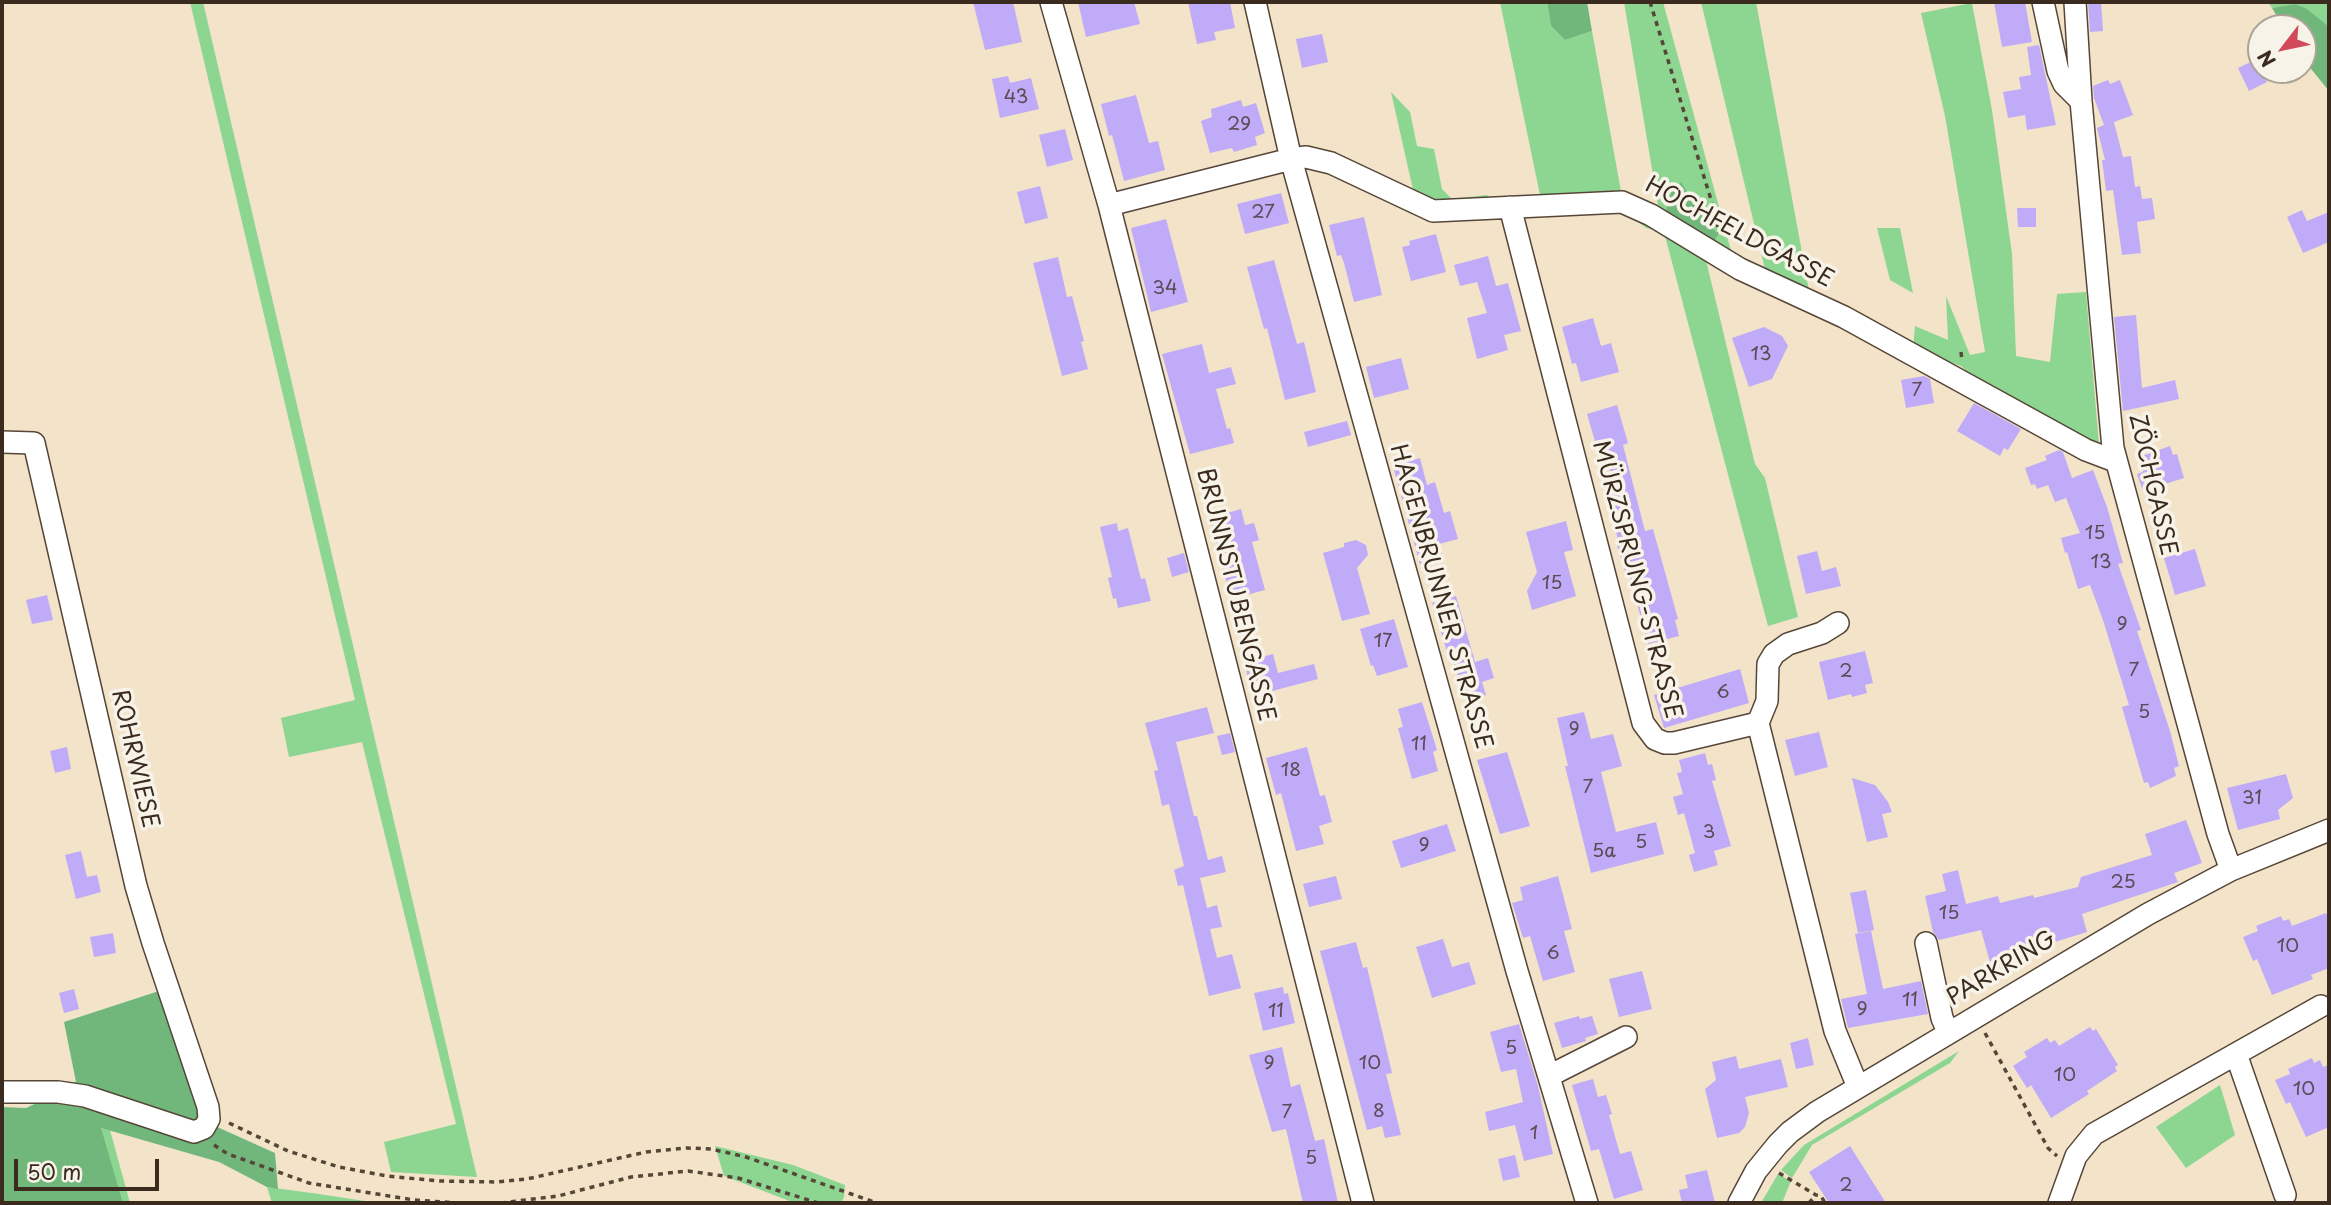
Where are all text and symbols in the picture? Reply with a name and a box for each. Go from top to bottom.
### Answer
north arrow [2247,14,2317,84]
text: N [2250,45,2282,73]
house number: 43 [1004,87,1028,109]
house number: 29 [1227,114,1251,136]
street label: HOCHFELDGASSE [1640,172,1838,294]
house number: 27 [1251,202,1275,224]
house number: 34 [1152,278,1178,300]
house number: 13 [1750,344,1772,366]
house number: 7 [1912,380,1922,402]
street label: ZÖCHGASSE [2122,411,2182,559]
street label: MÜRZSPRUNG-STRASSE [1586,438,1686,722]
street label: HAGENBRUNNER STRASSE [1383,441,1497,753]
street label: BRUNNSTUBENGASSE [1190,465,1280,725]
house number: 15 [2085,523,2105,545]
house number: 13 [2090,552,2112,574]
house number: 15 [1542,573,1562,595]
house number: 9 [2116,614,2128,636]
house number: 17 [1374,631,1392,653]
house number: 7 [2129,660,2139,682]
house number: 2 [1839,661,1853,683]
house number: 6 [1716,682,1730,704]
street label: ROHRWIESE [105,687,163,831]
house number: 5 [2138,702,2150,724]
house number: 9 [1568,719,1580,741]
house number: 11 [1411,734,1427,756]
house number: 18 [1281,760,1301,782]
house number: 7 [1583,777,1593,799]
house number: 31 [2242,788,2262,810]
house number: 3 [1703,822,1715,844]
house number: 5 [1635,832,1647,854]
house number: 9 [1418,835,1430,857]
house number: 5a [1592,841,1616,863]
house number: 25 [2110,872,2136,894]
house number: 15 [1939,903,1959,925]
street label: PARKRING [1942,925,2062,1013]
house number: 10 [2277,936,2299,958]
house number: 6 [1546,943,1560,965]
house number: 11 [1902,990,1918,1012]
house number: 9 [1856,999,1868,1021]
house number: 11 [1268,1001,1284,1023]
house number: 5 [1505,1038,1517,1060]
house number: 9 [1263,1053,1275,1075]
house number: 10 [1359,1053,1381,1075]
house number: 10 [2054,1065,2076,1087]
house number: 10 [2293,1079,2315,1101]
house number: 8 [1373,1101,1385,1123]
house number: 7 [1282,1102,1292,1124]
house number: 1 [1530,1123,1538,1145]
scale bar [18,1146,163,1190]
house number: 5 [1305,1148,1317,1170]
text: 50 m [27,1155,81,1187]
house number: 2 [1839,1175,1853,1197]

